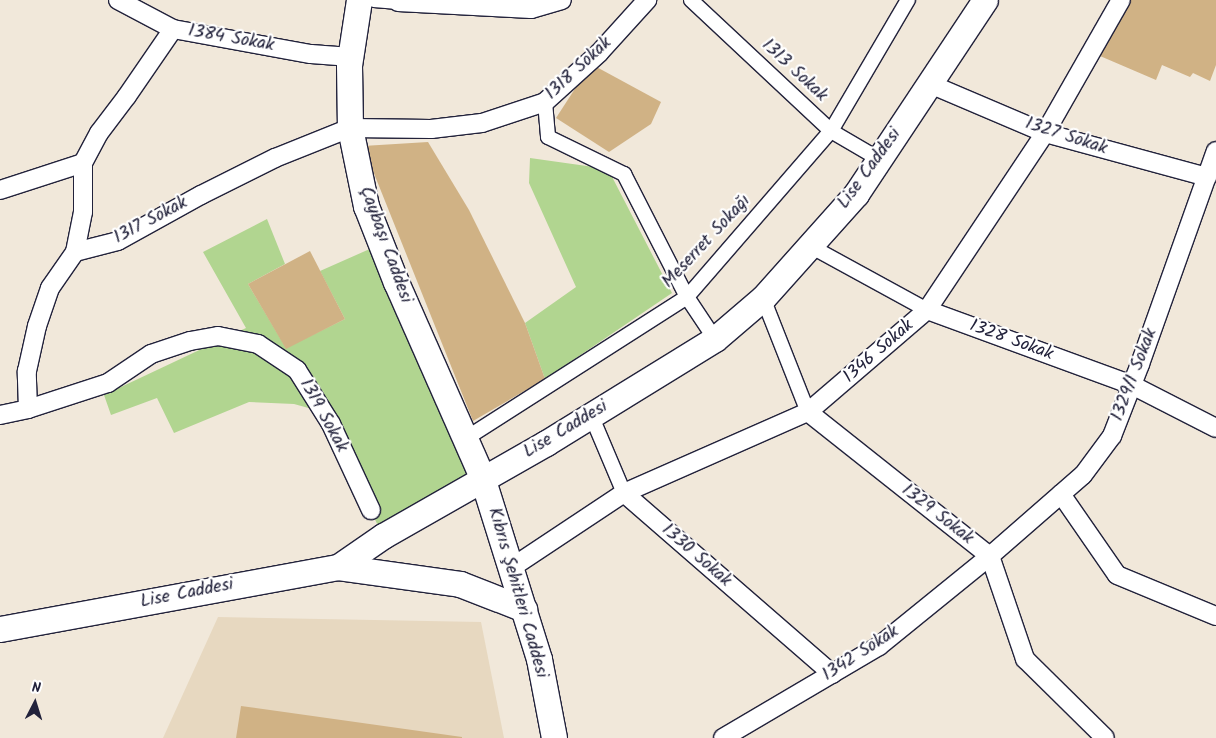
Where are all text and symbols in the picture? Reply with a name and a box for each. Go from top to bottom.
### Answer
street label: 1384 Sokak [186,21,276,57]
street label: 1318 Sokak [541,33,617,105]
street label: 1313 Sokak [757,35,831,107]
street label: 1327 Sokak [1022,114,1110,160]
street label: Lise Caddesi [834,124,906,214]
street label: Çaybaşı Caddesi [354,184,416,306]
street label: Meserret Sokağı [658,191,756,293]
street label: 1317 Sokak [111,193,191,249]
street label: 1346 Sokak [839,316,919,388]
street label: 1328 Sokak [966,316,1056,366]
street label: 1329/1 Sokak [1107,326,1163,424]
street label: 1319 Sokak [294,376,352,456]
street label: Lise Caddesi [520,396,612,464]
street label: 1329 Sokak [897,480,977,550]
street label: Kıbrıs Şehitleri Caddesi [482,505,552,681]
street label: 1330 Sokak [657,520,735,592]
street label: Lise Caddesi [139,574,235,614]
street label: 1342 Sokak [819,621,903,687]
text: N [31,677,42,699]
north arrow [10,678,60,728]

